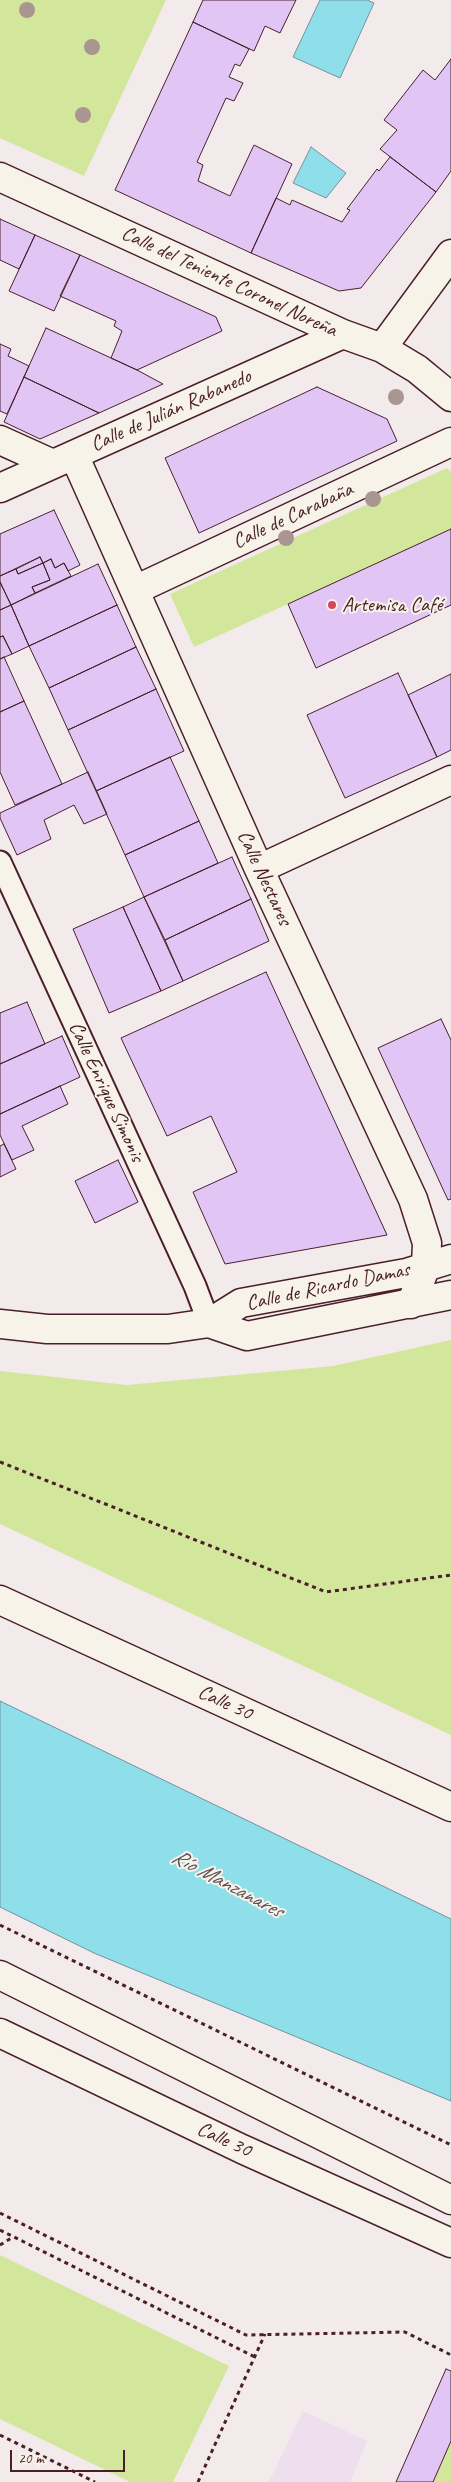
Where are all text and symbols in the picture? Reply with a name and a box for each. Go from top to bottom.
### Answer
street label: Calle del Teniente Coronel Noreña [117,221,341,343]
street label: Calle de Julián Rabanedo [87,364,255,458]
street label: Calle de Carabaña [229,477,357,555]
place label: Artemisa Café [342,592,442,618]
marker: Artemisa Café [326,599,338,611]
street label: Calle Nestares [231,827,297,929]
street label: Calle Enrique Simonis [62,1018,150,1166]
street label: Calle de Ricardo Damas [244,1257,412,1317]
street label: Calle 30 [194,1680,256,1726]
water label: Río Manzanares [167,1844,287,1924]
street label: Calle 30 [193,2117,255,2163]
scale bar [12,2440,128,2472]
text: 20 m [18,2449,44,2468]

